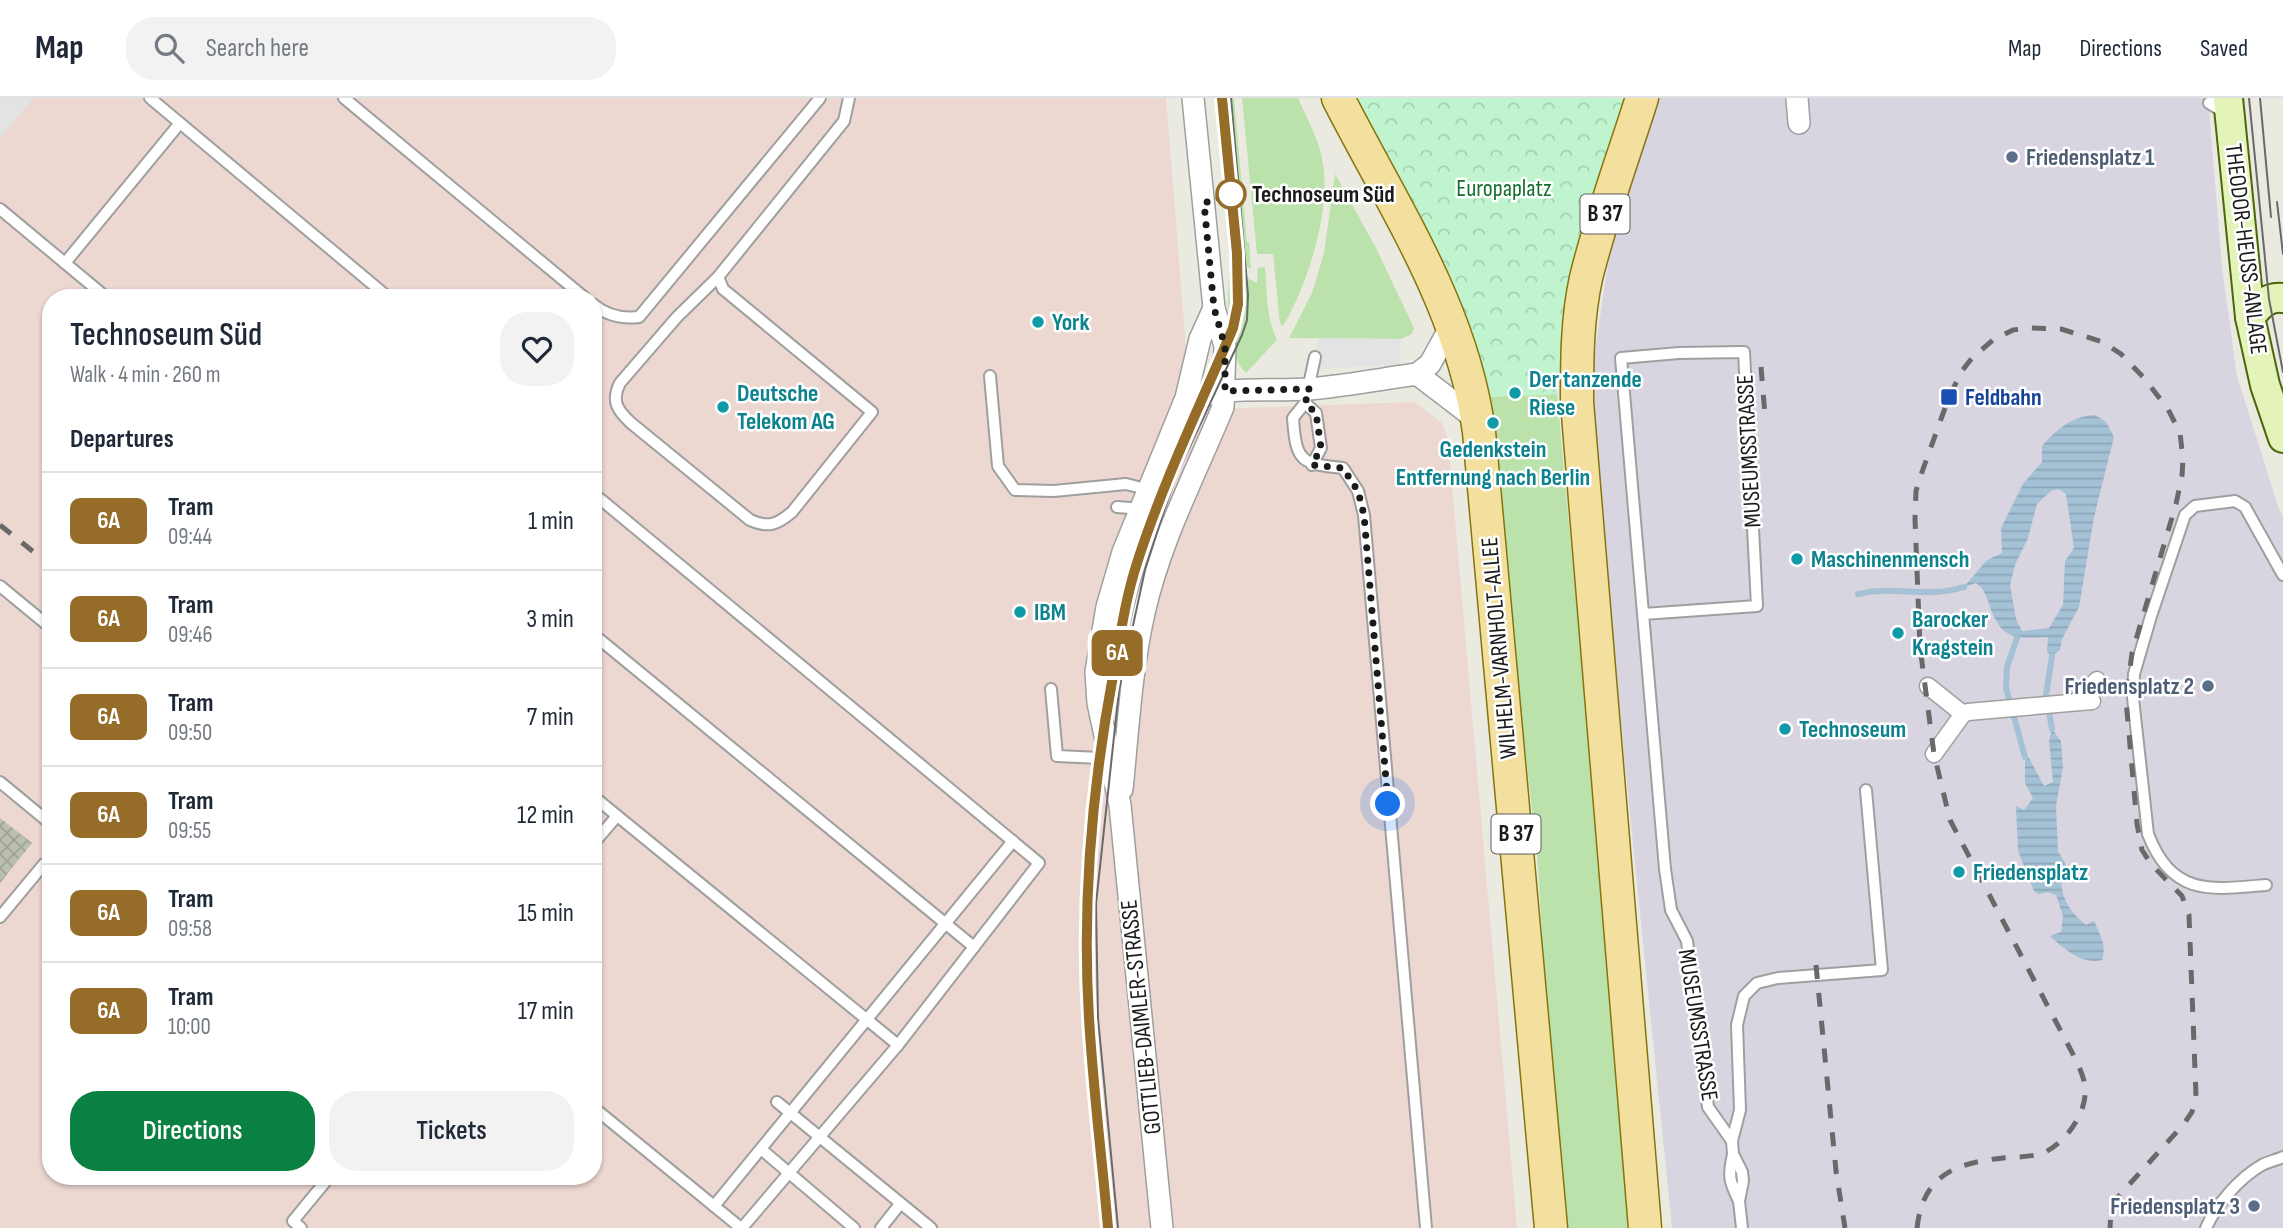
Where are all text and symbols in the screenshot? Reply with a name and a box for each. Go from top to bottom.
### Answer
search box [126,17,616,80]
text: Map [35,28,84,68]
icon: search [150,29,188,67]
text: Search here [206,33,309,64]
text: Map [2008,34,2041,63]
text: Directions [2079,34,2162,63]
text: Saved [2200,34,2248,63]
street label: THEODOR-HEUSS-ANLAGE [2219,142,2273,356]
place label: Friedensplatz 1 [2026,143,2155,172]
marker: Friedensplatz 1 [2004,149,2020,165]
park label: Europaplatz [1456,174,1552,203]
marker: Technoseum Süd [1216,179,1246,209]
place label: Technoseum Süd [1252,180,1395,209]
road number: B 37 [1580,195,1630,234]
place label: York [1052,308,1090,337]
button: heart [500,312,574,386]
marker: York [1030,314,1046,330]
text: Technoseum Süd [70,315,262,355]
text: Walk · 4 min · 260 m [70,361,220,389]
place label: Der tanzende Riese [1529,365,1642,422]
street label: MUSEUMSSTRASSE [1731,374,1767,528]
place label: Deutsche Telekom AG [737,379,835,436]
place label: Feldbahn [1965,383,2042,412]
marker: Der tanzende Riese [1507,385,1523,401]
marker: Feldbahn [1939,387,1959,407]
marker: Deutsche Telekom AG [715,399,731,415]
marker: Gedenkstein Entfernung nach Berlin [1485,415,1501,431]
text: Departures [70,424,174,455]
place label: Gedenkstein Entfernung nach Berlin [1396,435,1590,492]
text: Tram [168,492,213,523]
text: 6A [97,506,120,535]
text: 1 min [528,506,574,537]
text: 09:44 [168,523,212,551]
street label: WILHELM-VARNHOLT-ALLEE [1475,536,1523,760]
place label: Maschinenmensch [1811,545,1969,574]
marker: Maschinenmensch [1789,551,1805,567]
text: Tram [168,590,213,621]
place label: IBM [1034,598,1066,627]
text: 6A [97,604,120,633]
text: 3 min [526,604,574,635]
marker: IBM [1012,604,1028,620]
place label: Barocker Kragstein [1912,605,1993,662]
text: 09:46 [168,621,212,649]
marker: Barocker Kragstein [1890,625,1906,641]
line badge: 6A [1086,630,1148,676]
text: 6A [1106,638,1128,667]
place label: Friedensplatz 2 [2064,672,2194,701]
marker: Friedensplatz 2 [2200,678,2216,694]
text: Tram [168,688,213,719]
text: 6A [97,702,120,731]
text: 7 min [527,702,574,733]
place label: Technoseum [1799,715,1906,744]
text: 09:50 [168,719,212,747]
marker: Technoseum [1777,721,1793,737]
text: Tram [168,786,213,817]
your location [1370,786,1405,821]
text: 6A [97,800,120,829]
text: 12 min [517,800,574,831]
road number: B 37 [1492,814,1540,854]
text: 09:55 [168,817,211,845]
place label: Friedensplatz [1973,858,2088,887]
marker: Friedensplatz [1951,864,1967,880]
text: Tram [168,884,213,915]
text: 6A [97,898,120,927]
text: 15 min [518,898,574,929]
street label: GOTTLIEB-DAIMLER-STRASSE [1114,898,1168,1136]
text: 09:58 [168,915,212,943]
street label: MUSEUMSSTRASSE [1672,947,1724,1103]
text: Tram [168,982,213,1013]
text: 6A [97,996,120,1025]
text: 17 min [518,996,574,1027]
text: 10:00 [168,1013,211,1041]
button: Directions [70,1091,315,1171]
button: Tickets [329,1091,574,1171]
place label: Friedensplatz 3 [2110,1192,2240,1221]
marker: Friedensplatz 3 [2246,1198,2262,1214]

